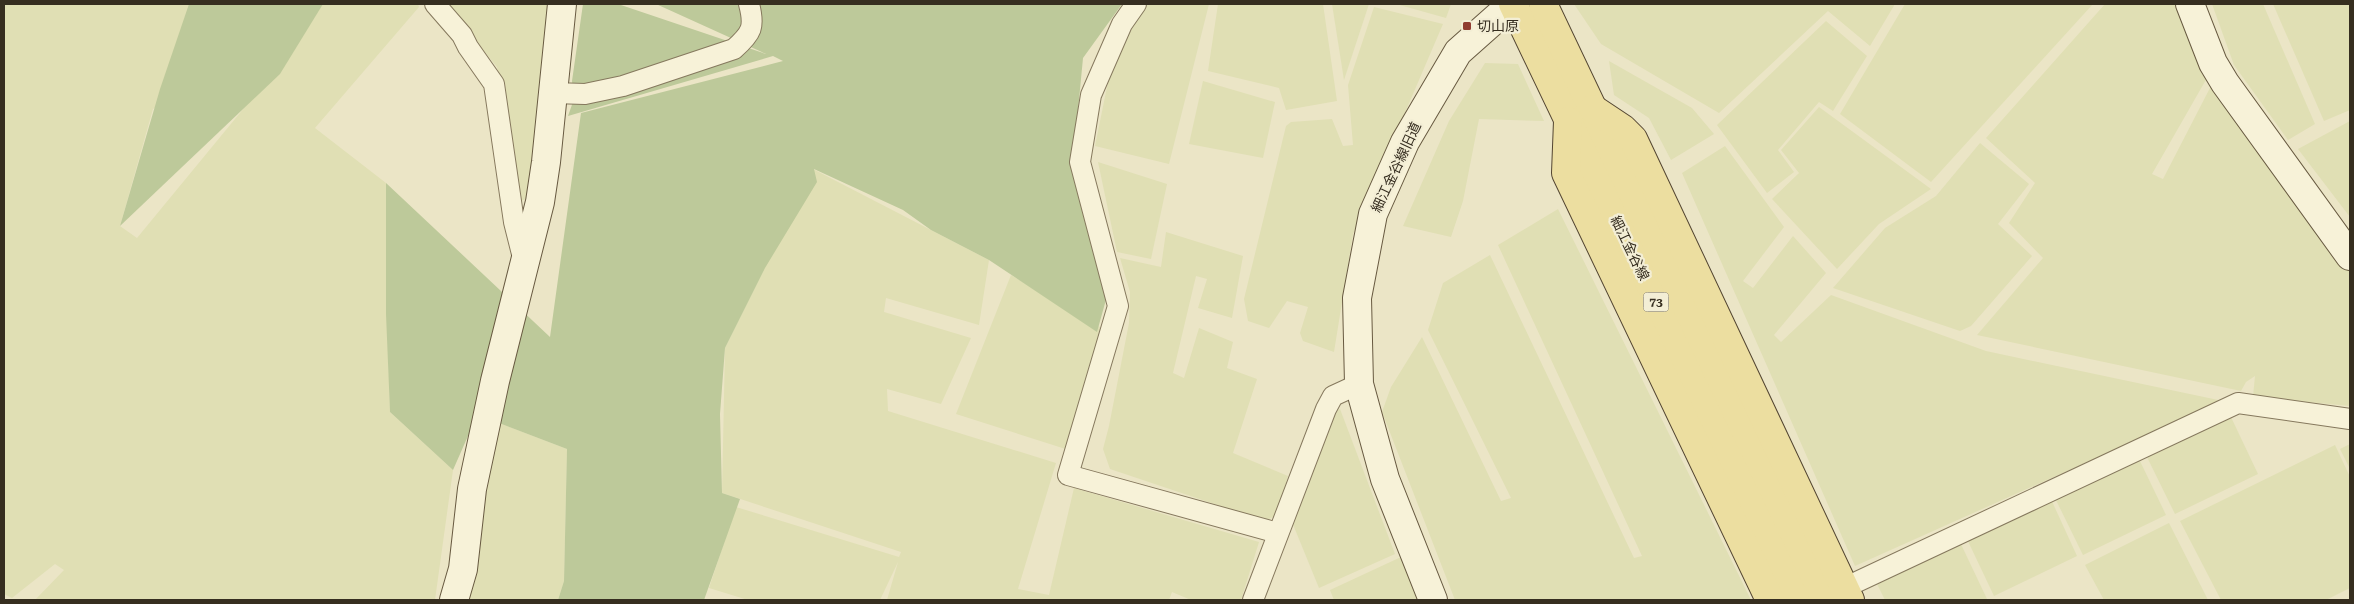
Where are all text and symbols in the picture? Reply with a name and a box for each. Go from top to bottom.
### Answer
place label: 切山原 [1477,18,1519,34]
marker: 切山原 [1461,20,1473,32]
street label: 細江金谷線旧道 [1368,119,1424,215]
street label: 細江金谷線 [1607,213,1653,283]
road number: 73 [1644,292,1668,312]

